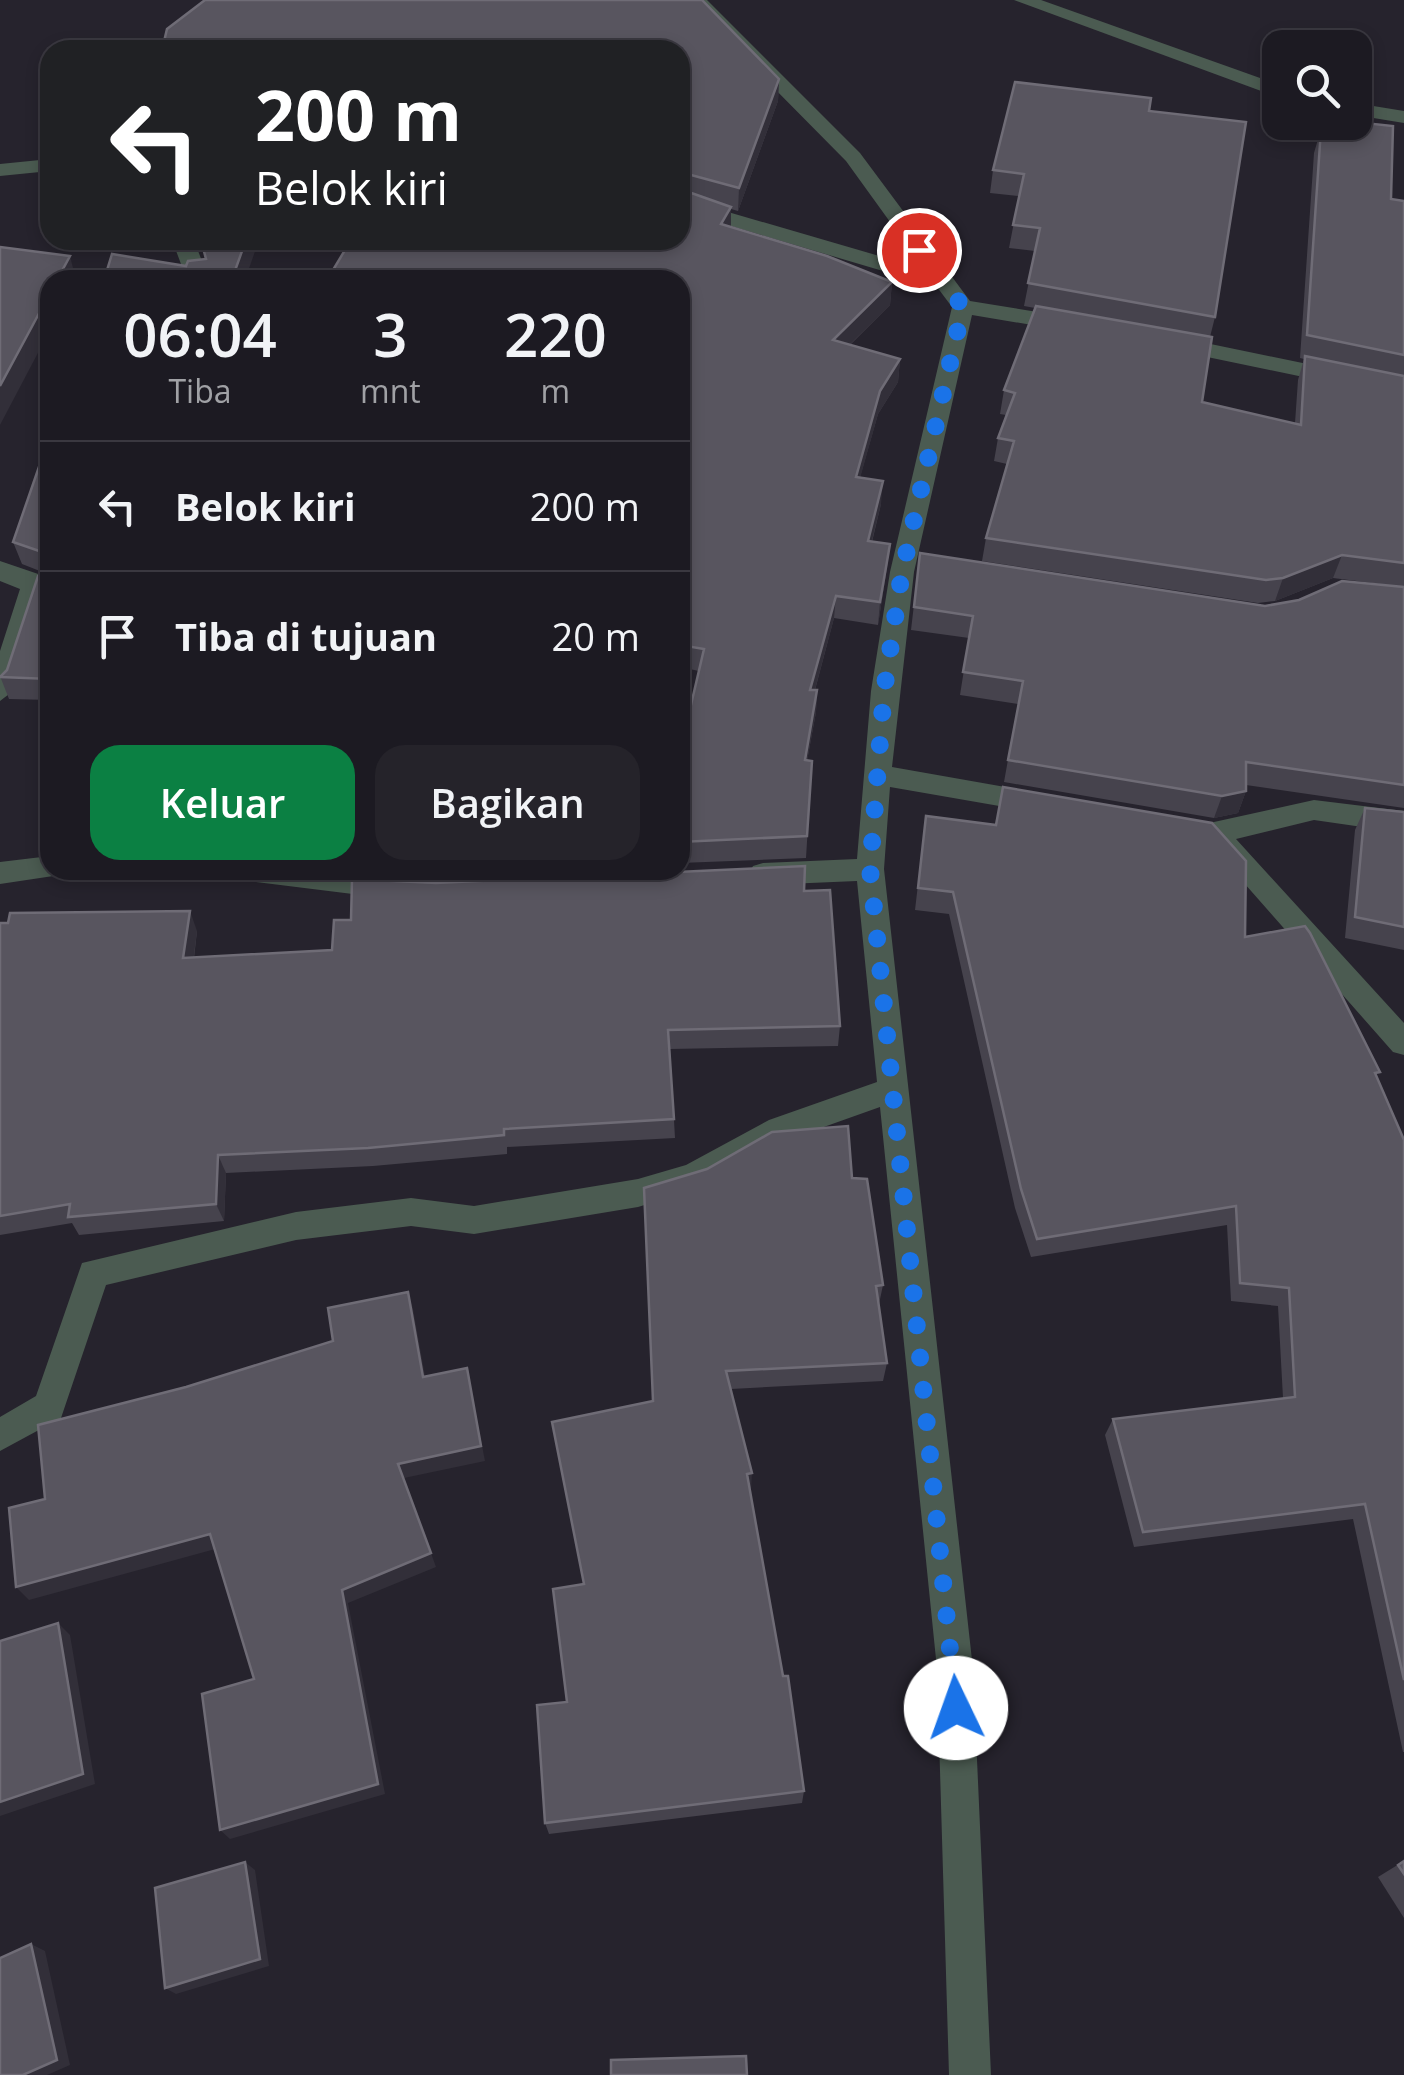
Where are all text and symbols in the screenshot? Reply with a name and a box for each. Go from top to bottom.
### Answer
map controls [1262,30,1372,140]
button: search [1262,30,1372,140]
text: 200 m [255,66,462,162]
icon: left [90,80,220,210]
text: Belok kiri [255,157,448,218]
pin [877,208,962,293]
icon: arrive [892,223,947,278]
text: 06:04 [123,293,277,375]
text: 3 [373,293,408,375]
text: 220 [504,293,607,375]
text: Tiba [168,369,232,412]
text: mnt [360,369,421,412]
text: m [541,369,570,412]
icon: left [90,479,145,534]
text: Belok kiri [175,480,356,532]
text: 200 m [530,480,640,532]
icon: arrive [90,609,145,664]
text: Tiba di tujuan [175,610,437,662]
text: 20 m [551,610,640,662]
button: Keluar [90,745,355,860]
button: Bagikan [375,745,640,860]
position arrow [904,1656,1008,1760]

